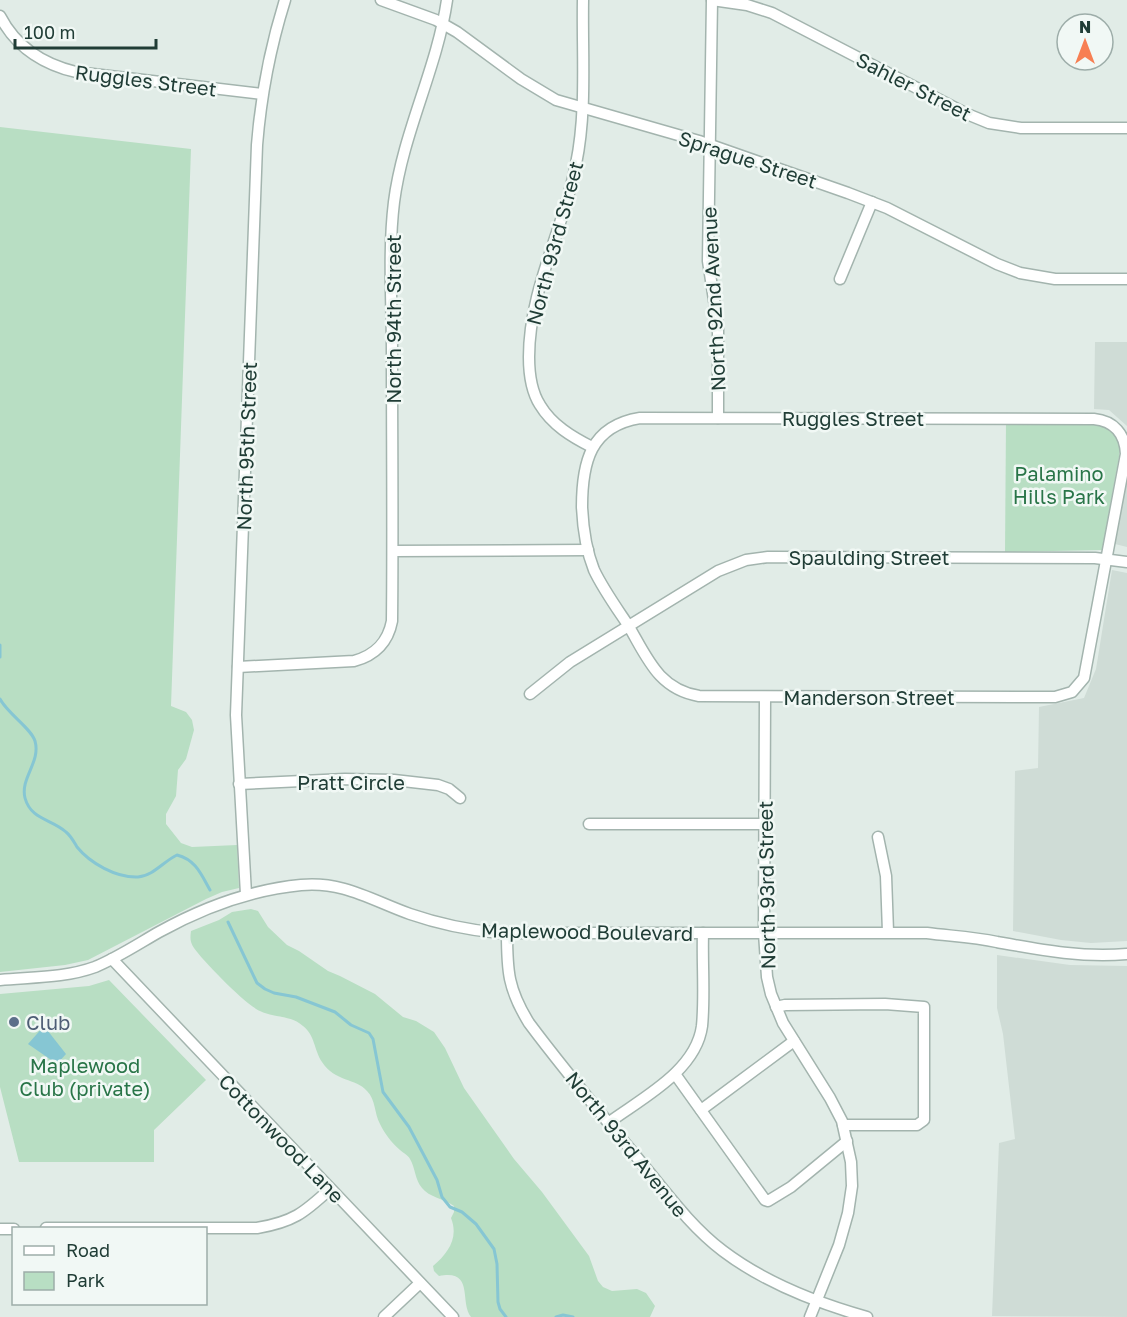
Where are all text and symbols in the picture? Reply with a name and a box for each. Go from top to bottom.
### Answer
scale bar [15,12,156,50]
north arrow [1055,12,1115,72]
text: N [1079,17,1091,37]
text: 100 m [24,21,75,43]
street label: Sahler Street [852,47,976,125]
street label: Ruggles Street [74,59,218,101]
street label: Sprague Street [676,125,820,193]
street label: North 93rd Street [521,158,587,328]
street label: North 92nd Avenue [696,206,730,392]
street label: North 94th Street [381,234,405,404]
street label: North 95th Street [231,361,261,531]
street label: Ruggles Street [782,406,924,430]
park label: Palamino Hills Park [1013,461,1105,508]
street label: Spaulding Street [788,545,950,569]
street label: Manderson Street [783,685,955,709]
street label: Pratt Circle [297,770,405,794]
street label: North 93rd Street [753,800,779,970]
street label: Maplewood Boulevard [481,917,693,945]
place label: Club [26,1010,70,1034]
marker: Club [7,1015,21,1029]
park label: Maplewood Club (private) [19,1053,151,1100]
street label: North 93rd Avenue [561,1067,693,1221]
street label: Cottonwood Lane [214,1069,350,1207]
legend [12,1227,207,1305]
text: Road [66,1239,110,1261]
text: Park [66,1269,105,1291]

